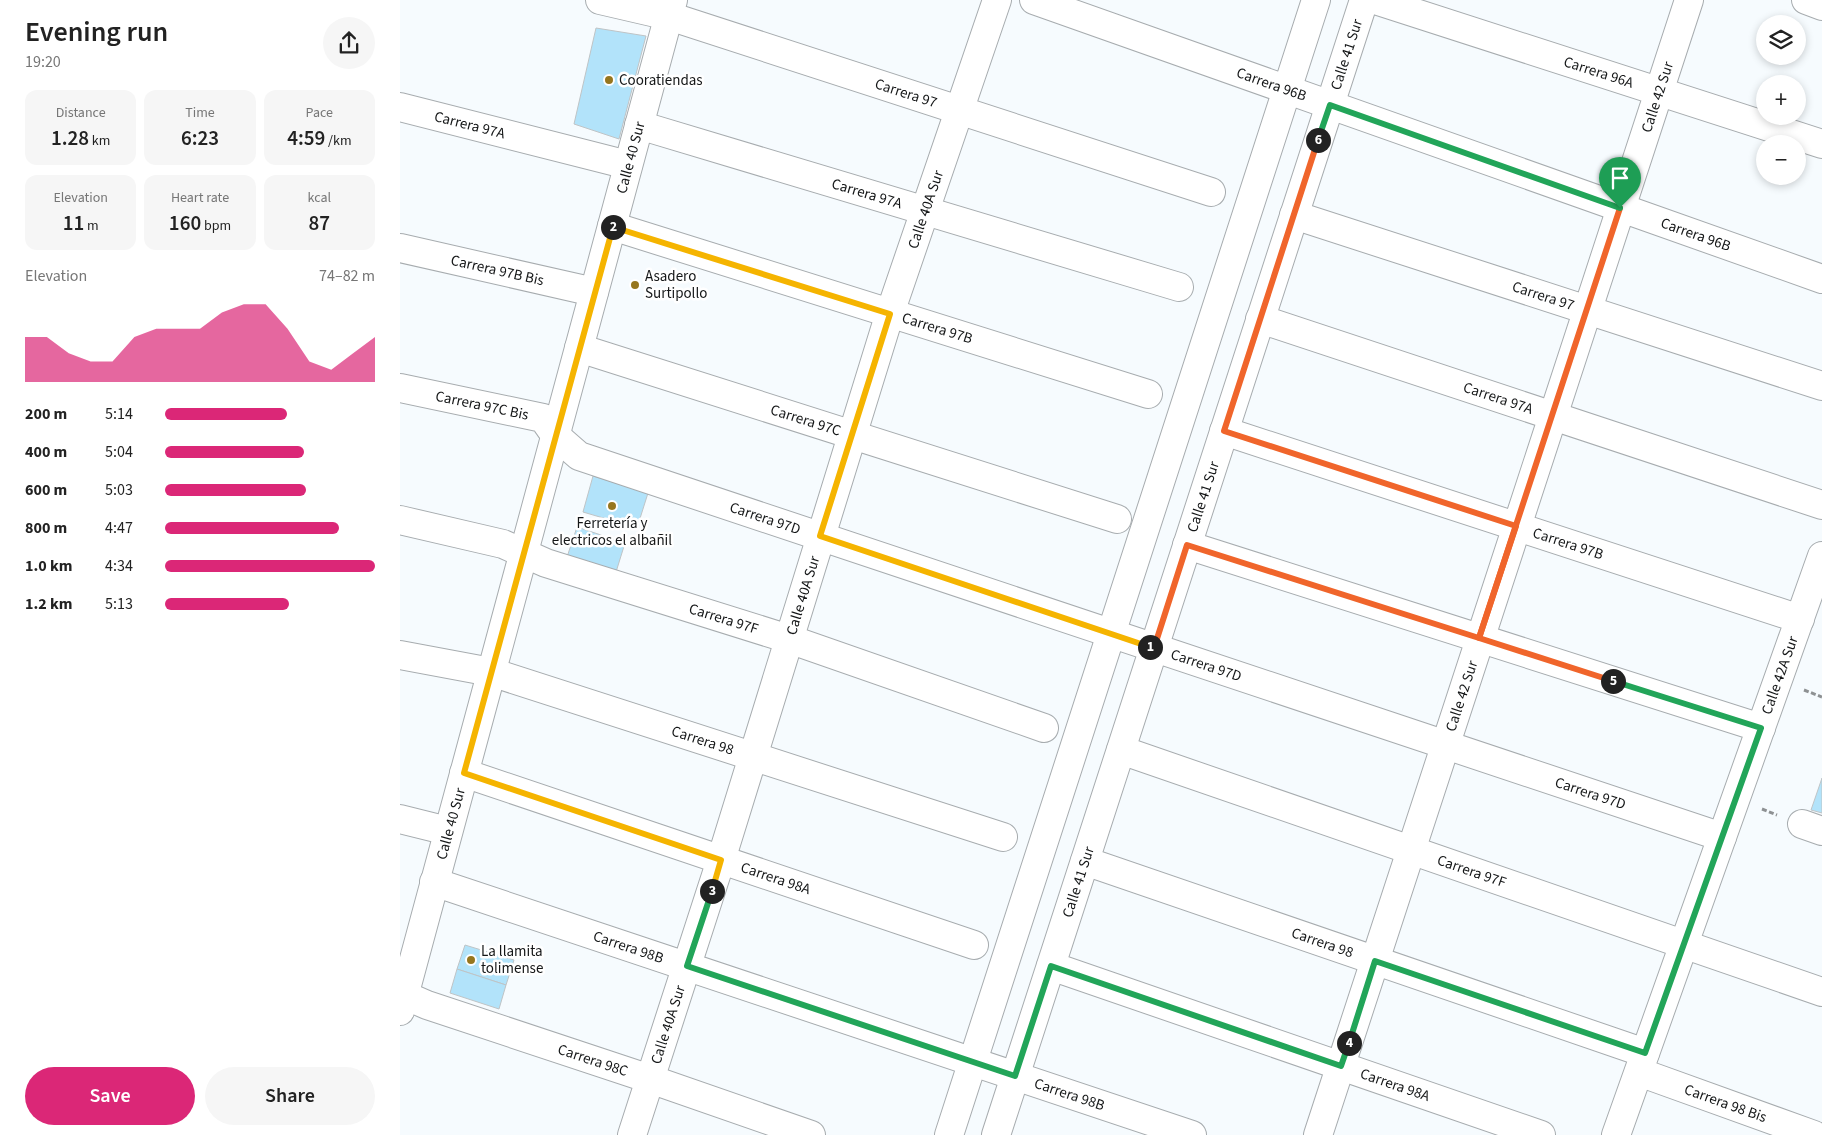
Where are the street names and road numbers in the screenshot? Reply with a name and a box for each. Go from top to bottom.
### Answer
street label: Calle 41 Sur [1326,16,1368,93]
street label: Carrera 96A [1561,51,1637,94]
street label: Calle 42 Sur [1636,58,1679,135]
street label: Carrera 96B [1233,62,1309,107]
street label: Carrera 97 [872,74,940,113]
street label: Carrera 97A [432,106,508,145]
street label: Calle 40 Sur [611,119,651,196]
street label: Calle 40A Sur [903,167,949,252]
street label: Carrera 97A [829,173,905,215]
street label: Carrera 96B [1658,213,1734,257]
street label: Carrera 97B Bis [449,250,546,291]
street label: Carrera 97 [1509,276,1577,316]
street label: Carrera 97B [899,308,975,349]
street label: Carrera 97A [1460,377,1537,420]
street label: Carrera 97C Bis [434,386,531,426]
street label: Carrera 97C [768,400,844,442]
street label: Calle 41 Sur [1182,458,1225,535]
street label: Carrera 97D [727,497,803,540]
street label: Carrera 97B [1530,522,1606,565]
street label: Calle 40A Sur [781,553,826,638]
street label: Carrera 97F [686,598,761,640]
street label: Calle 42A Sur [1756,633,1804,717]
street label: Carrera 97D [1168,644,1244,687]
street label: Calle 42 Sur [1441,657,1484,734]
street label: Carrera 98 [669,721,736,761]
street label: Carrera 97D [1552,772,1628,815]
street label: Calle 40 Sur [431,785,471,862]
street label: Calle 41 Sur [1057,843,1100,920]
street label: Carrera 97F [1434,850,1509,893]
street label: Carrera 98A [738,857,814,900]
street label: Carrera 98 [1288,923,1356,963]
street label: Carrera 98B [590,926,666,969]
street label: Calle 40A Sur [646,982,691,1067]
street label: Carrera 98C [555,1039,631,1082]
street label: Carrera 98A [1357,1063,1433,1107]
street label: Carrera 98B [1031,1073,1108,1116]
street label: Carrera 98 Bis [1681,1079,1769,1128]

